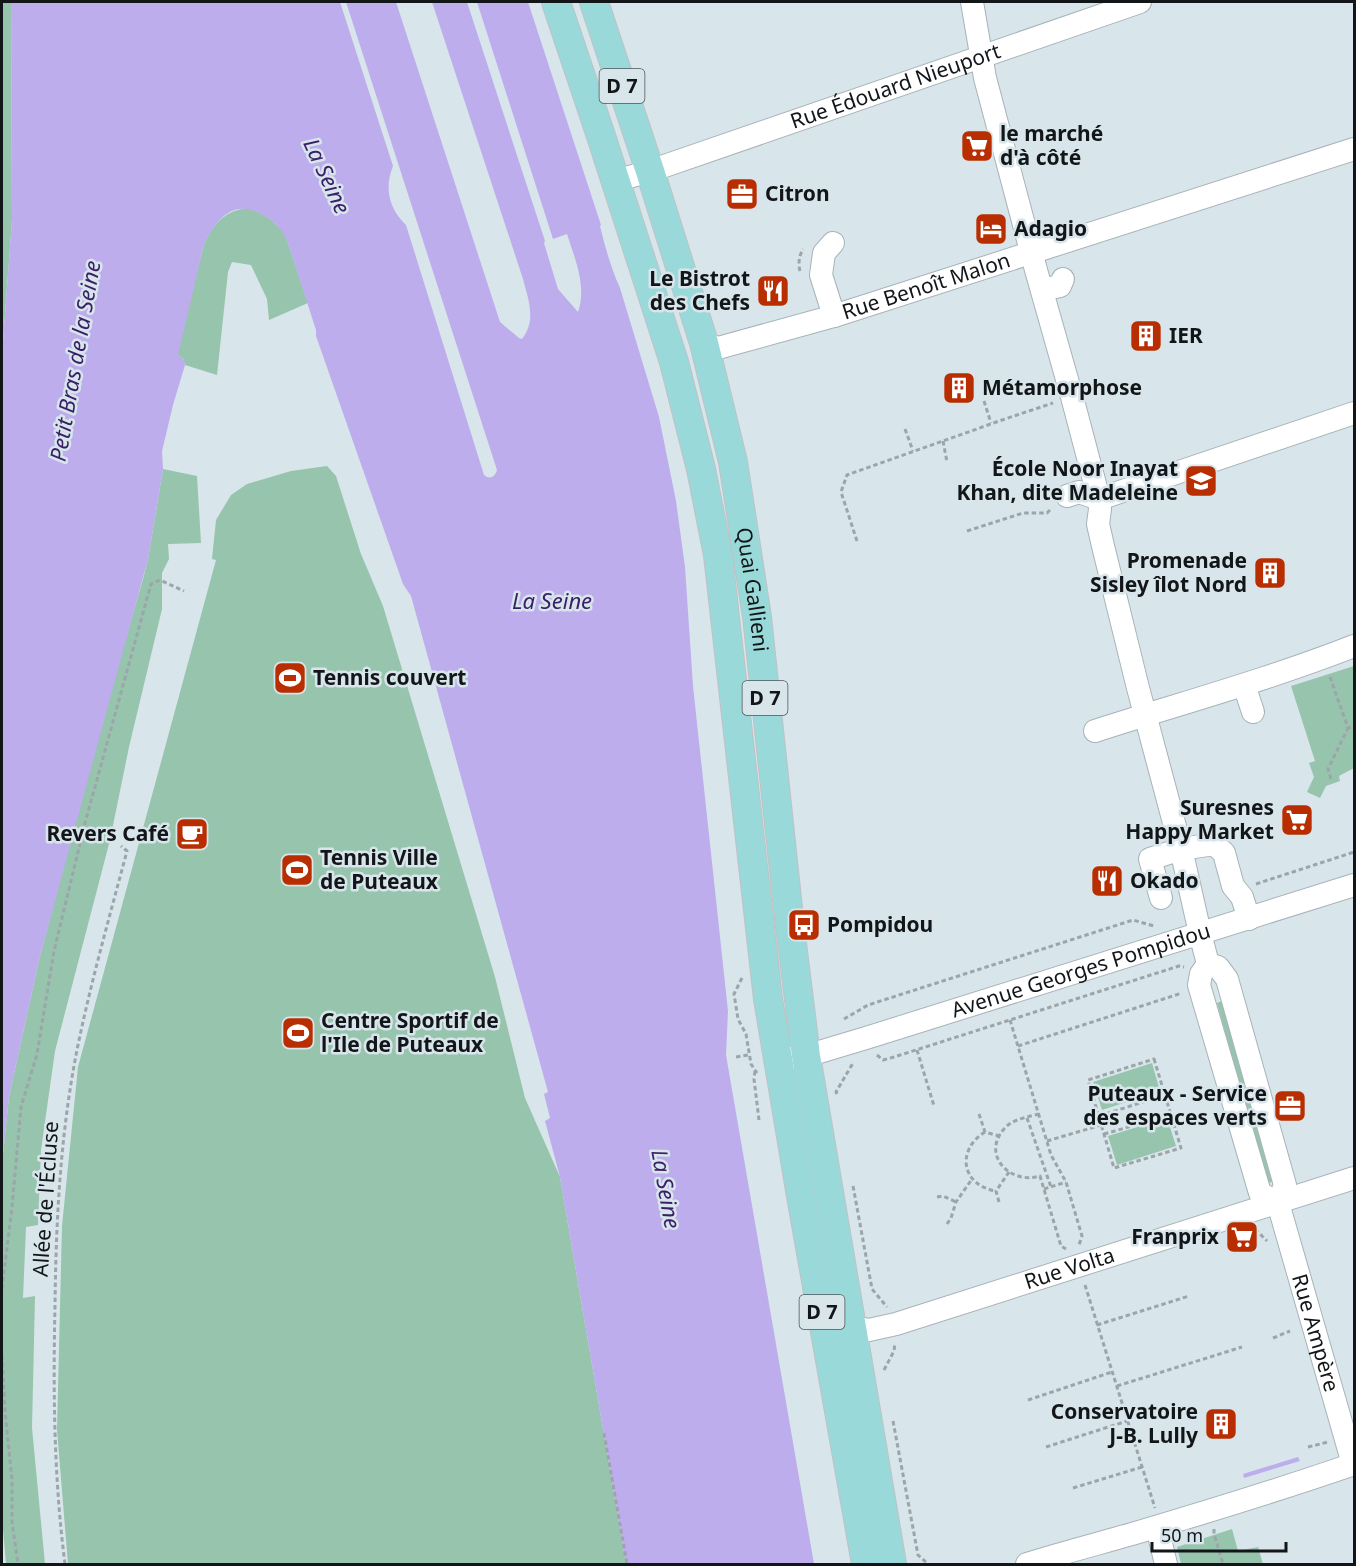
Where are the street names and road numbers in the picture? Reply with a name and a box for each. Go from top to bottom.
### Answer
street label: Rue Édouard Nieuport [786,36,1004,135]
road number: D 7 [600,69,644,103]
street label: Rue Benoît Malon [838,245,1013,326]
street label: Quai Gallieni [730,525,776,653]
road number: D 7 [742,681,788,715]
street label: Avenue Georges Pompidou [948,916,1214,1023]
street label: Allée de l'Écluse [26,1120,64,1278]
street label: Rue Volta [1021,1240,1118,1295]
street label: Rue Ampère [1286,1271,1347,1395]
road number: D 7 [800,1295,844,1329]

